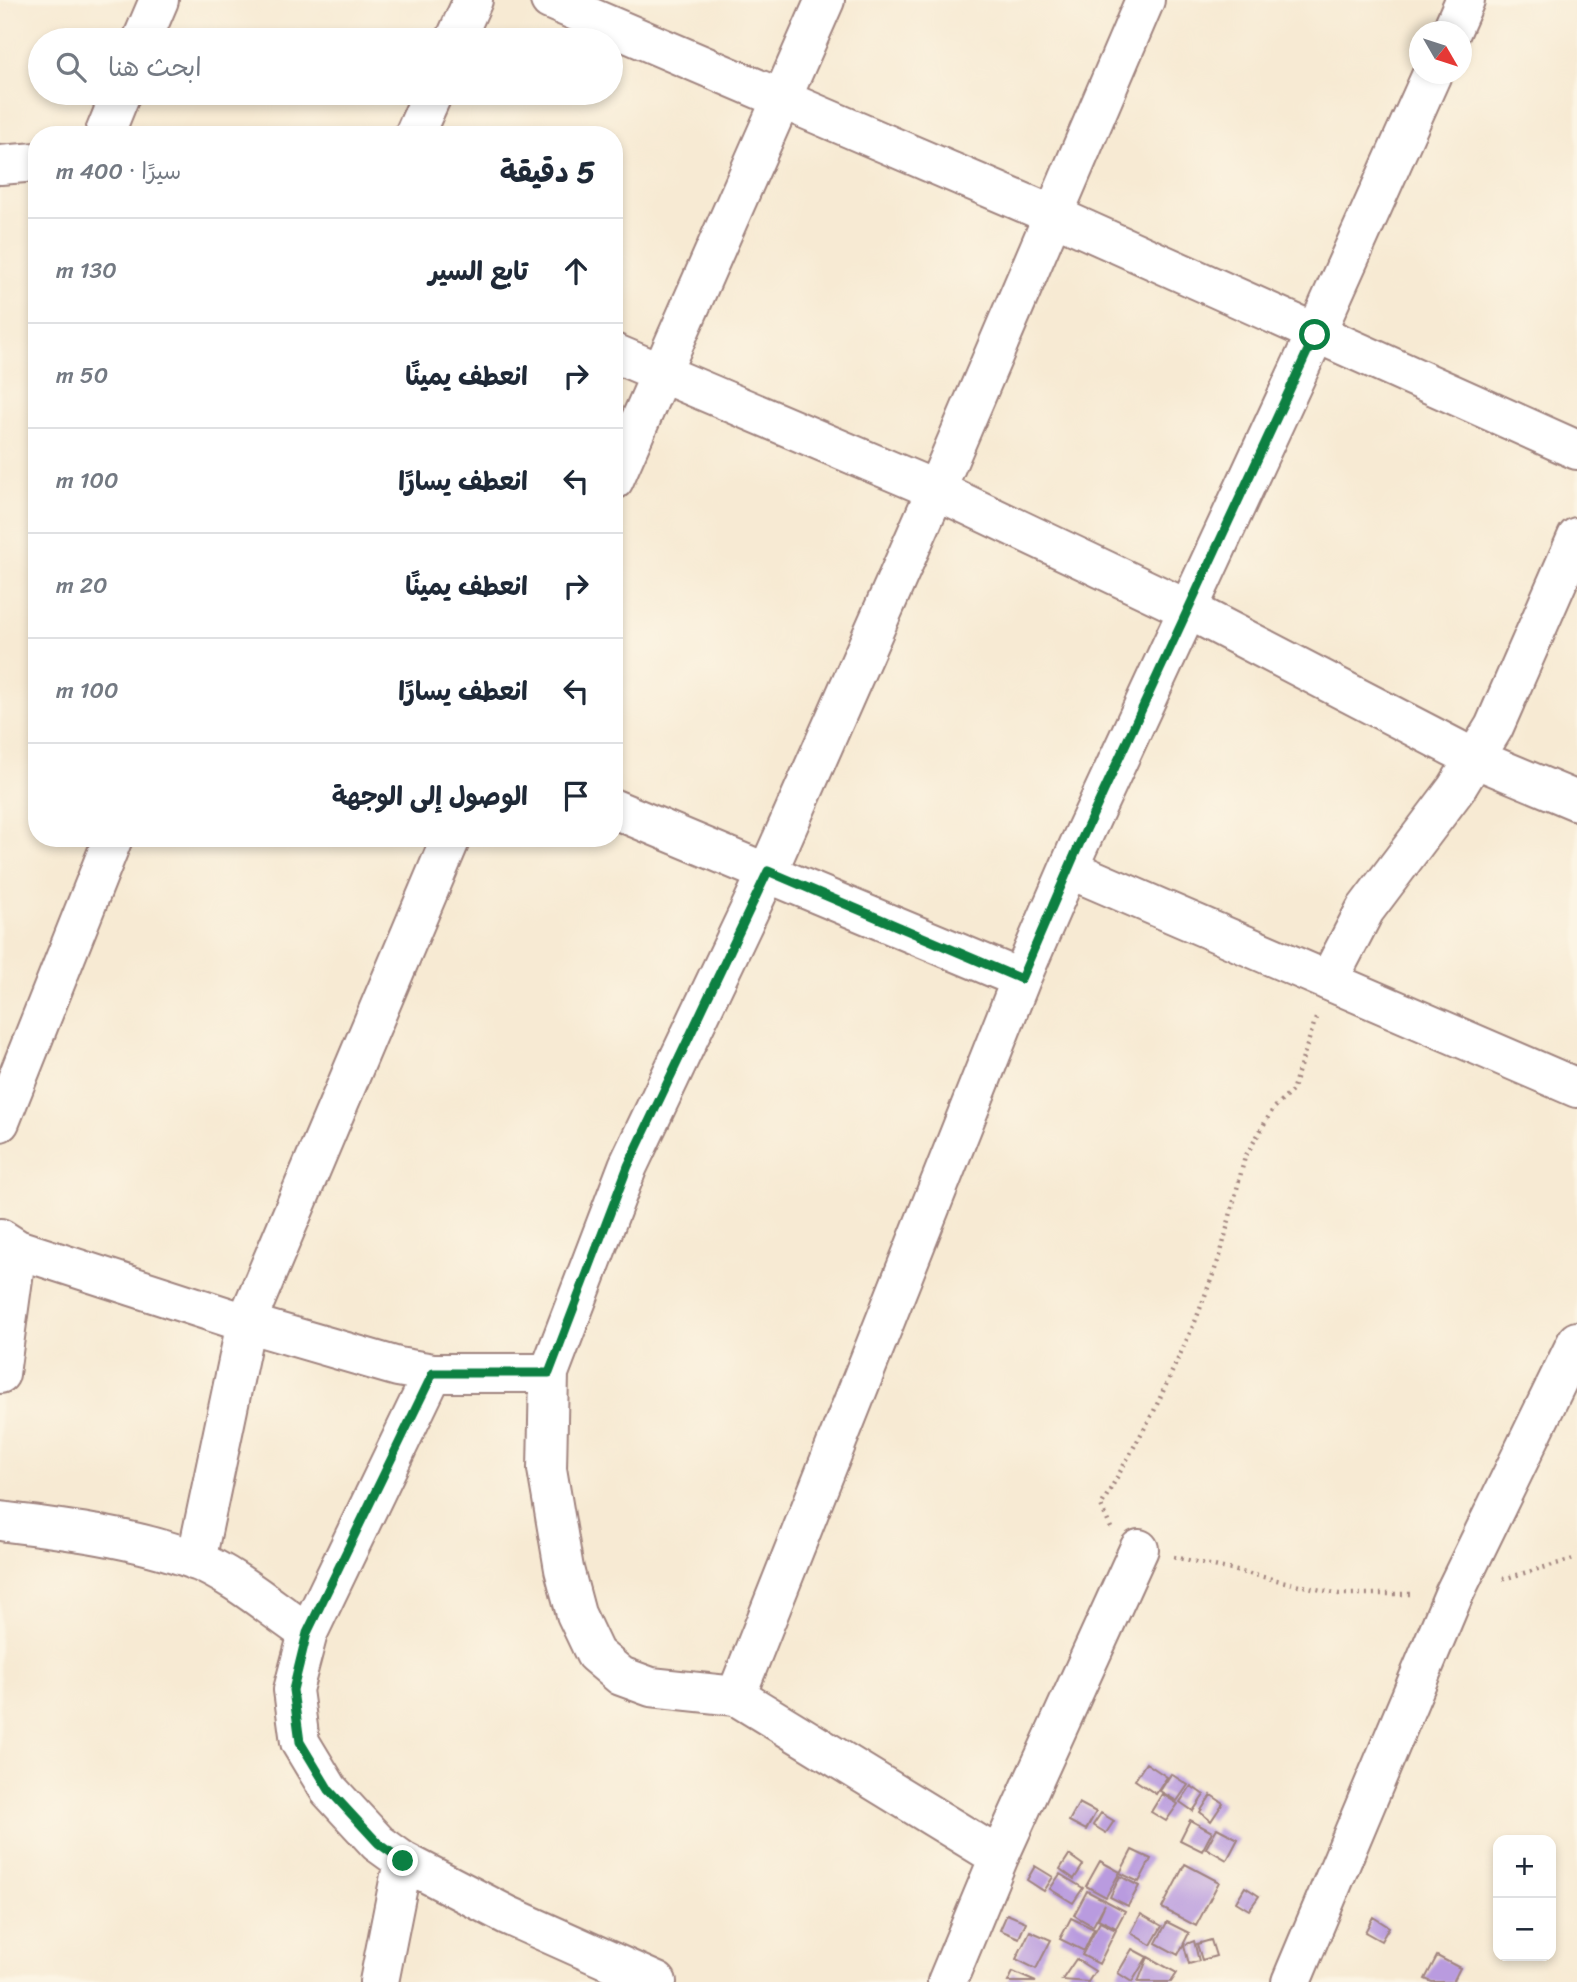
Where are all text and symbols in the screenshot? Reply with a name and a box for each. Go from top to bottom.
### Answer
north arrow [1409,21,1472,84]
search box [28,28,623,105]
text: ابحث هنا [108,44,202,90]
icon: search [52,48,90,86]
text: 5 دقيقة [500,145,595,199]
text: سيرًا · 400 m [56,151,181,192]
text: تابع السير [429,248,528,294]
text: 130 m [56,250,117,291]
icon: ahead [557,252,595,290]
route start [1299,319,1330,350]
text: انعطف يمينًا [405,353,528,399]
text: 50 m [56,355,108,396]
icon: right [557,357,595,395]
text: انعطف يسارًا [398,458,528,504]
text: 100 m [56,460,119,501]
icon: left [557,462,595,500]
text: انعطف يمينًا [405,563,528,609]
text: 20 m [56,565,107,606]
icon: right [557,567,595,605]
text: انعطف يسارًا [398,668,528,714]
text: 100 m [56,670,119,711]
icon: left [557,672,595,710]
text: الوصول إلى الوجهة [332,773,528,819]
icon: arrive [557,777,595,815]
map controls [1493,1835,1556,1961]
button: + [1493,1835,1556,1898]
route end [387,1845,418,1876]
button: − [1493,1898,1556,1961]

